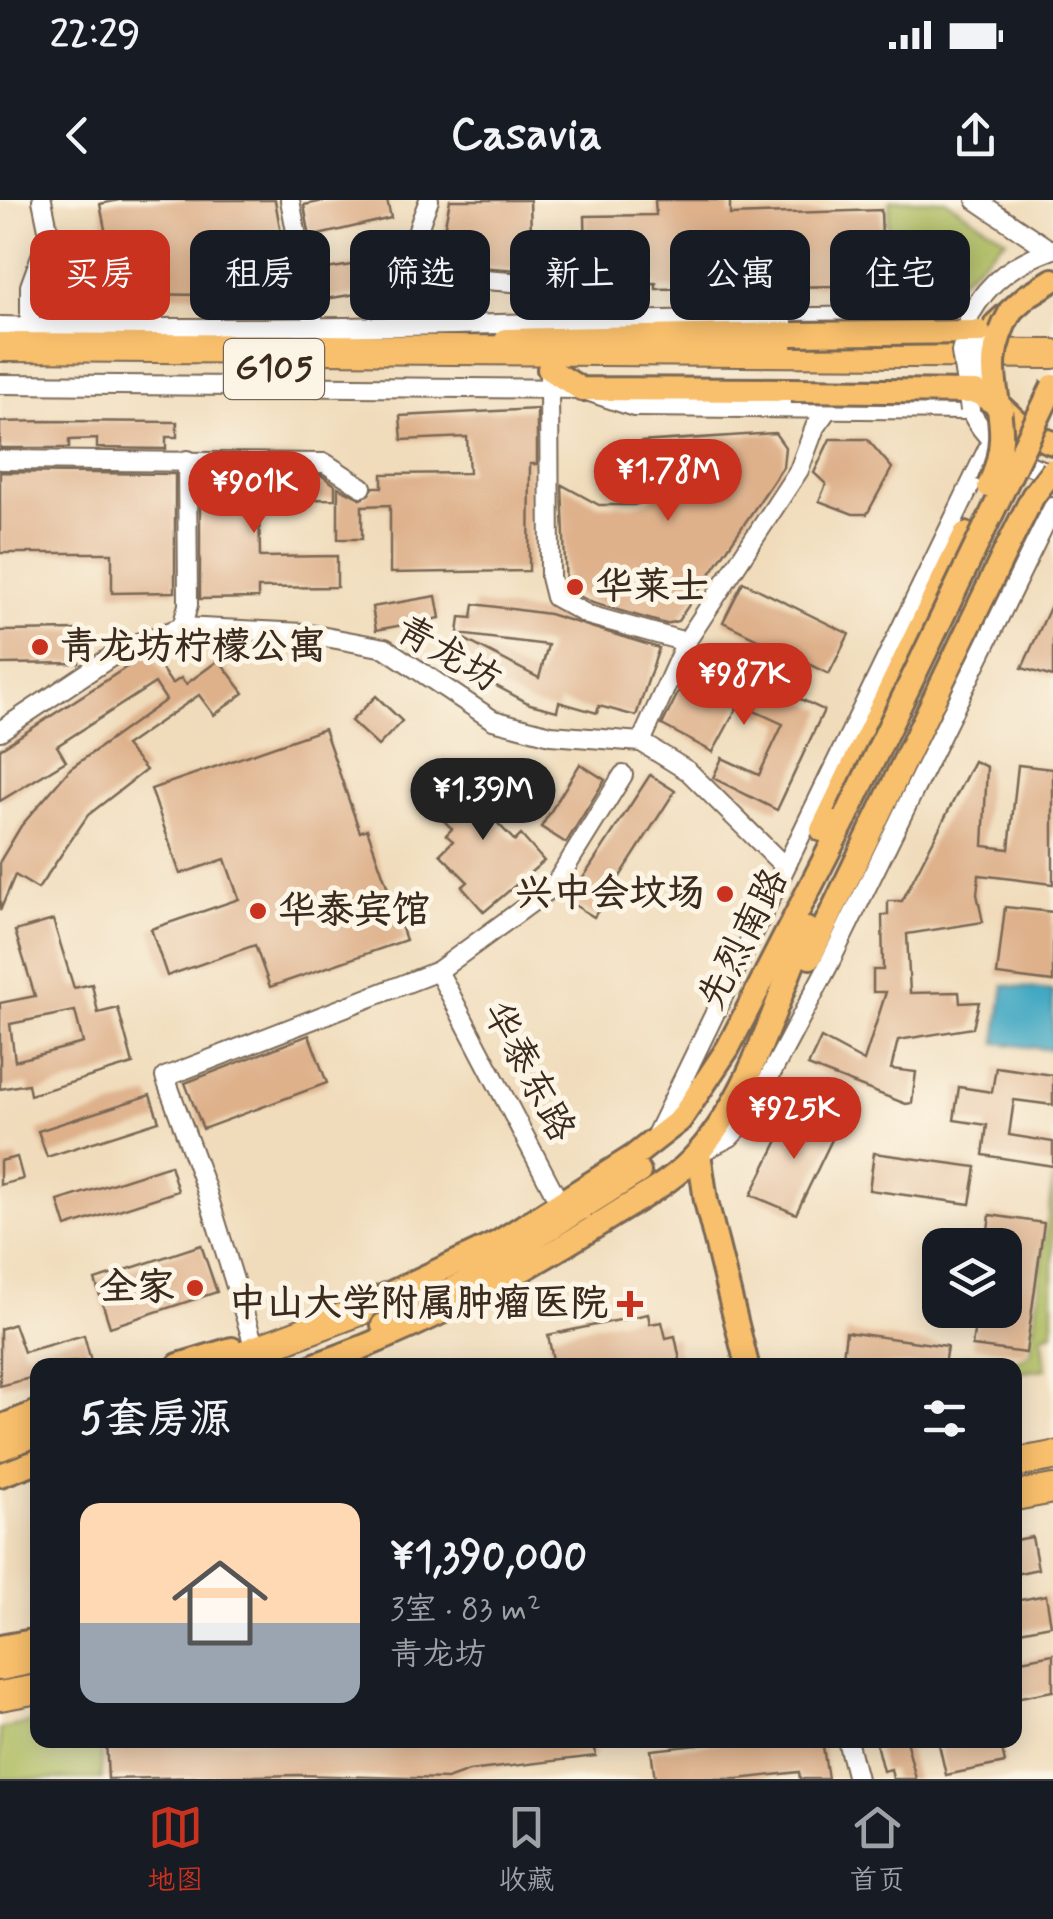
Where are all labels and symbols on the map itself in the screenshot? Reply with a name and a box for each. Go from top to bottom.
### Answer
road number: G105 [224,339,324,399]
pin: ¥1.78M [587,439,749,524]
pin: ¥901K [184,451,324,536]
place label: 华莱士 [595,563,709,612]
marker: 华莱士 [564,576,586,598]
street label: 青龙坊 [386,605,510,705]
place label: 青龙坊柠檬公寓 [60,623,326,672]
marker: 青龙坊柠檬公寓 [29,636,51,658]
pin: ¥987K [674,643,814,728]
pin: ¥1.39M [402,758,564,843]
street label: 先烈南路 [688,860,800,1018]
place label: 兴中会坟场 [515,870,705,919]
marker: 兴中会坟场 [714,883,736,905]
place label: 华泰宾馆 [278,887,430,936]
marker: 华泰宾馆 [247,900,269,922]
street label: 华泰东路 [471,993,585,1151]
pin: ¥925K [724,1077,864,1162]
place label: 全家 [99,1264,175,1313]
marker: 全家 [184,1277,206,1299]
place label: 中山大学附属肿瘤医院 [228,1280,608,1329]
marker: 中山大学附属肿瘤医院 [617,1291,643,1317]

